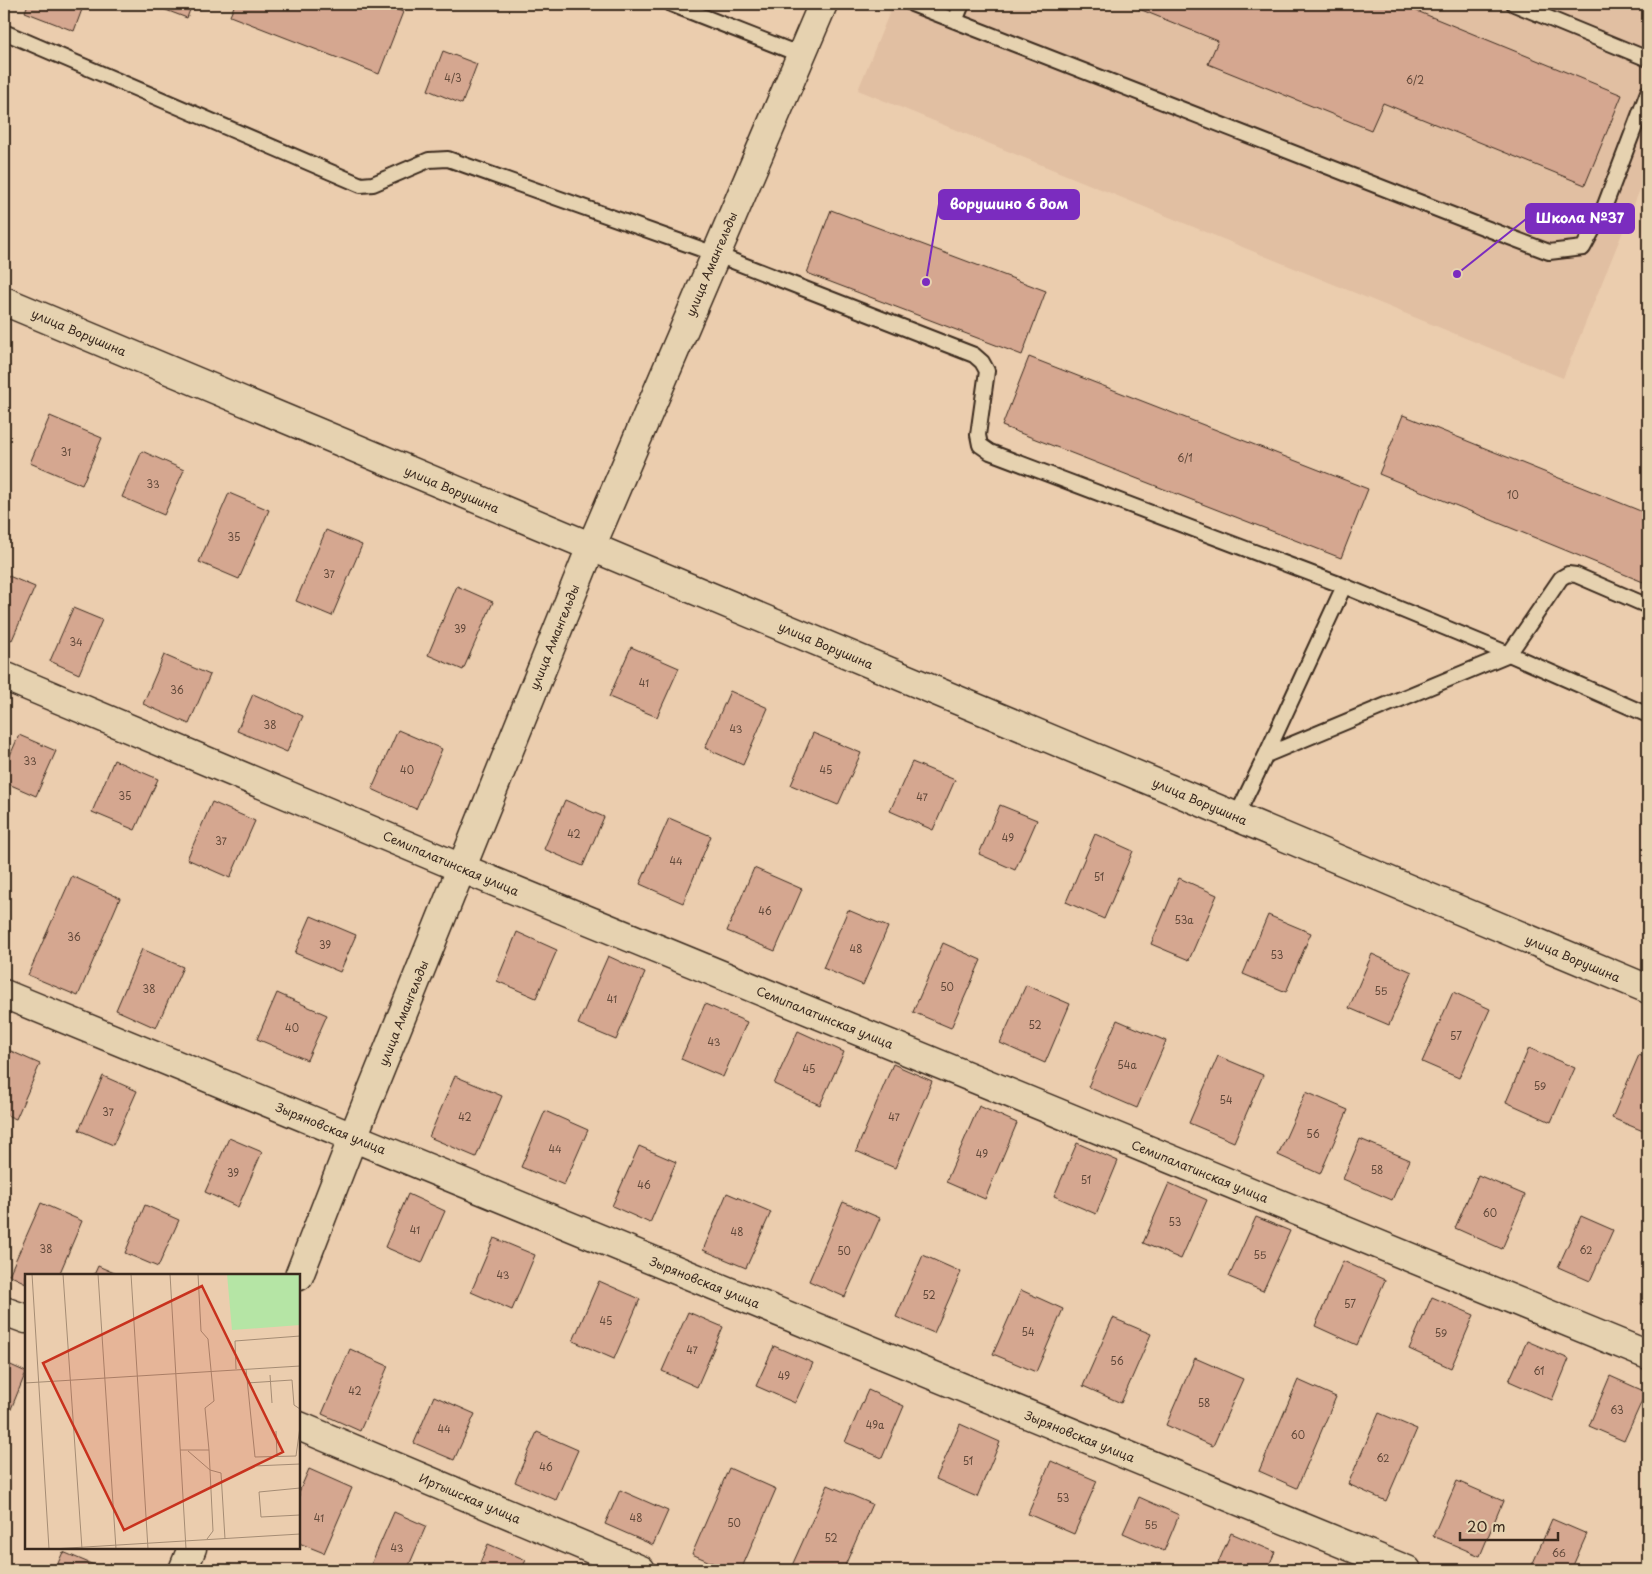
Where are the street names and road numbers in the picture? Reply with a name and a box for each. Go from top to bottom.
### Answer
street label: улица Амангельды [681,209,741,319]
street label: улица Ворушина [29,304,130,360]
street label: улица Ворушина [402,461,503,517]
street label: улица Амангельды [525,582,583,692]
street label: улица Ворушина [776,617,877,673]
street label: улица Ворушина [1150,773,1251,829]
street label: Семипалатинская улица [380,826,522,900]
street label: улица Ворушина [1523,930,1624,986]
street label: улица Амангельды [374,958,432,1068]
street label: Семипалатинская улица [754,981,897,1053]
street label: Зыряновская улица [273,1098,389,1158]
street label: Семипалатинская улица [1129,1135,1272,1207]
street label: Зыряновская улица [647,1252,763,1312]
street label: Зыряновская улица [1022,1406,1138,1466]
street label: Иртышская улица [416,1468,524,1528]

